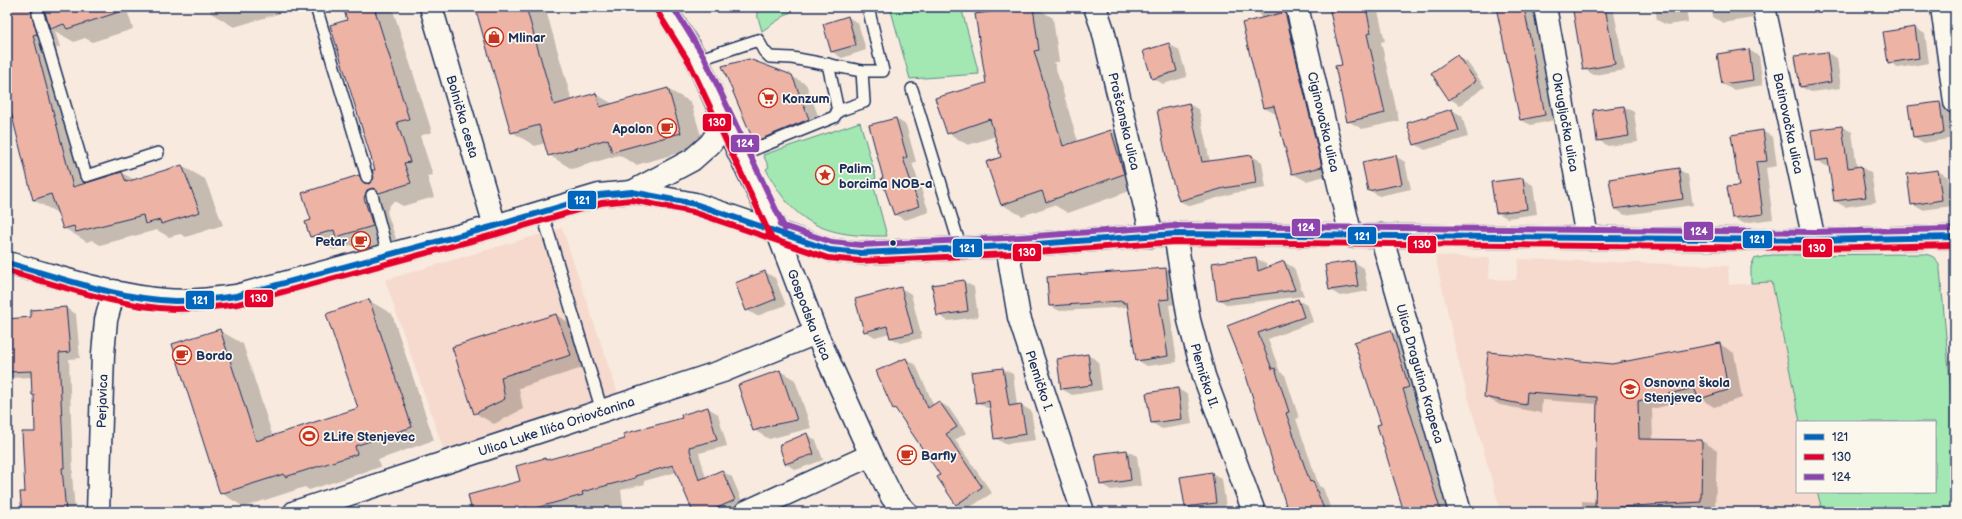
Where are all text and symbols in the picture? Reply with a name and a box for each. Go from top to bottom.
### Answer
shop icon: Mlinar [483,26,505,48]
place label: Mlinar [508,30,546,46]
street label: Ciginovačka ulica [1304,70,1343,174]
street label: Proščanska ulica [1104,71,1143,172]
street label: Okrugljačka ulica [1548,71,1582,173]
street label: Batinovačka ulica [1769,72,1807,176]
street label: Bolnička cesta [442,73,482,160]
supermarket icon: Konzum [757,87,779,109]
place label: Konzum [782,91,830,107]
line badge: 130 [702,113,732,132]
text: 130 [708,116,726,129]
cafe icon: Apolon [656,117,678,139]
place label: Apolon [611,121,653,137]
line badge: 124 [730,134,760,153]
text: 124 [736,137,754,150]
place label: Palim borcima NOB-a [839,161,933,192]
place icon: Palim borcima NOB-a [814,164,836,186]
line badge: 121 [567,190,597,210]
text: 121 [574,194,590,207]
line badge: 124 [1291,218,1321,237]
text: 124 [1297,221,1315,234]
line badge: 124 [1683,221,1714,241]
text: 124 [1690,225,1708,238]
line badge: 121 [1347,226,1377,245]
cafe icon: Petar [350,230,372,252]
text: 121 [1354,230,1370,243]
line badge: 121 [1742,230,1773,249]
text: 121 [1749,233,1765,246]
place label: Petar [315,234,348,250]
line badge: 130 [1407,235,1437,254]
unlabelled marker [888,238,898,248]
line badge: 121 [952,238,983,258]
text: 130 [1413,238,1431,251]
line badge: 130 [1802,238,1833,258]
text: 121 [959,242,975,255]
text: 130 [1808,242,1826,255]
line badge: 130 [1012,243,1042,262]
text: 130 [1018,246,1036,259]
street label: Gospodska ulica [783,267,834,363]
line badge: 130 [244,289,274,308]
line badge: 121 [185,290,215,310]
text: 130 [250,292,268,305]
text: 121 [192,294,208,307]
street label: Ulica Dragutina Krapeca [1392,302,1447,445]
street label: Plemičko II. [1187,342,1222,411]
cafe icon: Bordo [171,344,193,366]
place label: Bordo [196,348,232,364]
street label: Plemičko I. [1021,348,1057,414]
street label: Perjavica [94,374,111,428]
place label: Osnovna škola Stenjevec [1644,375,1730,406]
school or university icon: Osnovna škola Stenjevec [1619,378,1641,400]
street label: Ulica Luke Ilića Oriovčanina [476,394,637,460]
legend [1796,421,1936,493]
sports icon: 2Life Stenjevec [298,425,320,447]
place label: 2Life Stenjevec [323,429,415,445]
text: 121 [1832,430,1848,445]
cafe icon: Barfly [896,444,918,466]
place label: Barfly [921,448,956,464]
text: 130 [1832,450,1851,465]
text: 124 [1832,470,1852,485]

